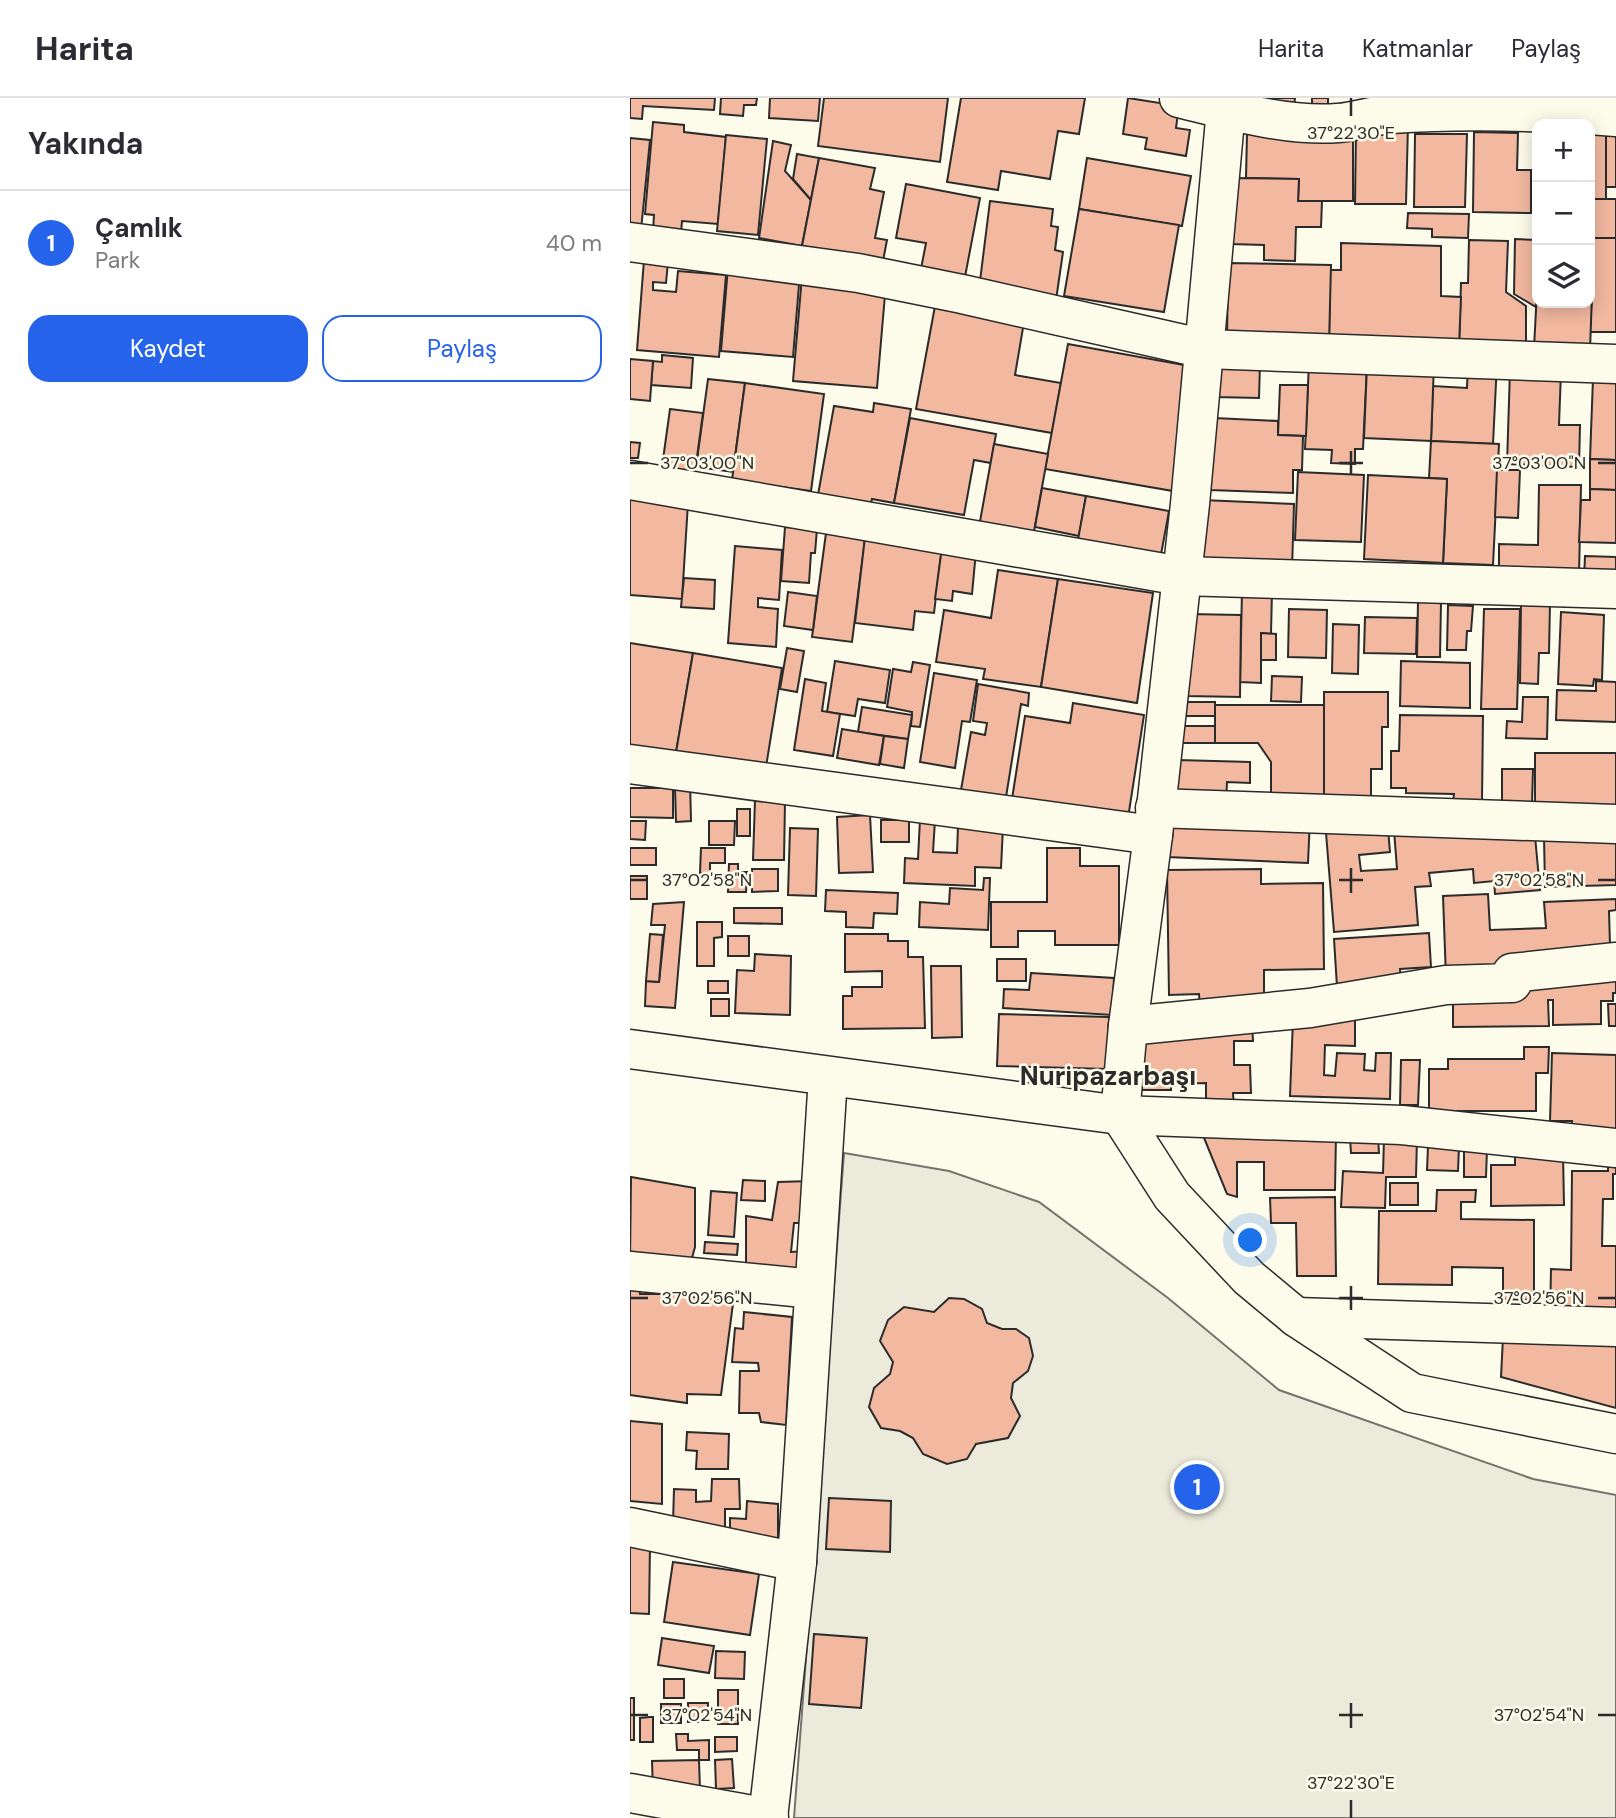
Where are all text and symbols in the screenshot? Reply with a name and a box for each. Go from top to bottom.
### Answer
text: Harita [35,27,134,70]
text: Harita [1258,33,1324,64]
text: Katmanlar [1362,33,1473,64]
text: Paylaş [1511,33,1581,64]
map controls [1532,119,1595,308]
button: + [1532,119,1595,182]
text: 37°22'30"E [1307,121,1395,145]
text: Yakında [28,124,143,163]
button: − [1532,182,1595,245]
text: Çamlık [95,211,183,245]
text: 1 [47,228,55,258]
text: 40 m [546,228,602,258]
text: Park [95,245,140,275]
button: layers [1532,245,1595,308]
button: Kaydet [28,315,308,382]
button: Paylaş [322,315,602,382]
text: 37°03'00"N [660,451,754,475]
text: 37°03'00"N [1492,451,1586,475]
text: 37°02'58"N [662,868,752,892]
text: 37°02'58"N [1494,868,1584,892]
district label: Nuripazarbaşı [1020,1059,1196,1093]
your location [1233,1223,1267,1257]
text: 37°02'56"N [662,1286,752,1310]
text: 37°02'56"N [1494,1286,1584,1310]
pin: 1 [1174,1461,1220,1513]
text: 37°02'54"N [662,1703,752,1727]
text: 37°02'54"N [1494,1703,1584,1727]
text: 37°22'30"E [1307,1771,1395,1795]

